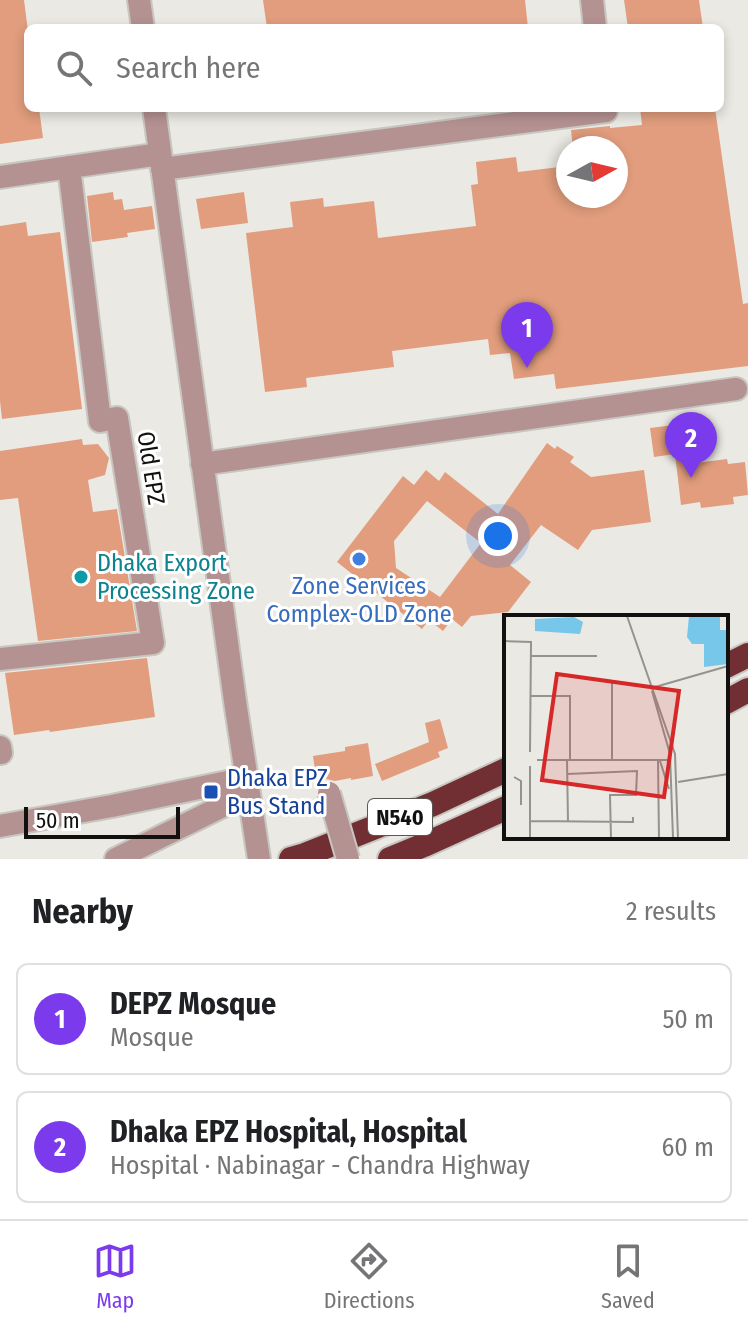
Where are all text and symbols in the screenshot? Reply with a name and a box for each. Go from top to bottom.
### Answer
search box [24,24,724,112]
icon: search [52,46,96,90]
text: Search here [116,50,261,86]
north arrow [556,136,628,208]
pin: 1 [501,302,553,368]
pin: 2 [665,412,717,478]
street label: Old EPZ [131,429,171,507]
your location [478,516,518,556]
place label: Dhaka Export Processing Zone [97,549,255,605]
marker: Zone Services Complex-OLD Zone [350,550,368,568]
marker: Dhaka Export Processing Zone [72,568,90,586]
place label: Zone Services Complex-OLD Zone [266,572,452,628]
inset map [504,615,728,839]
place label: Dhaka EPZ Bus Stand [227,764,328,820]
marker: Dhaka EPZ Bus Stand [202,783,220,801]
road number: N540 [368,799,432,835]
scale bar [24,803,180,839]
text: 50 m [36,807,80,834]
text: Nearby [32,891,133,932]
text: 2 results [626,896,716,927]
text: DEPZ Mosque [110,986,276,1022]
text: 1 [55,1004,66,1035]
text: 50 m [662,1004,714,1035]
text: Mosque [110,1022,194,1053]
text: Dhaka EPZ Hospital, Hospital [110,1114,467,1150]
text: 2 [54,1132,66,1163]
text: 60 m [661,1132,714,1163]
text: Hospital · Nabinagar - Chandra Highway [110,1150,530,1181]
tab: Map [93,1239,137,1314]
tab: Directions [324,1239,415,1314]
tab: Saved [601,1239,655,1314]

